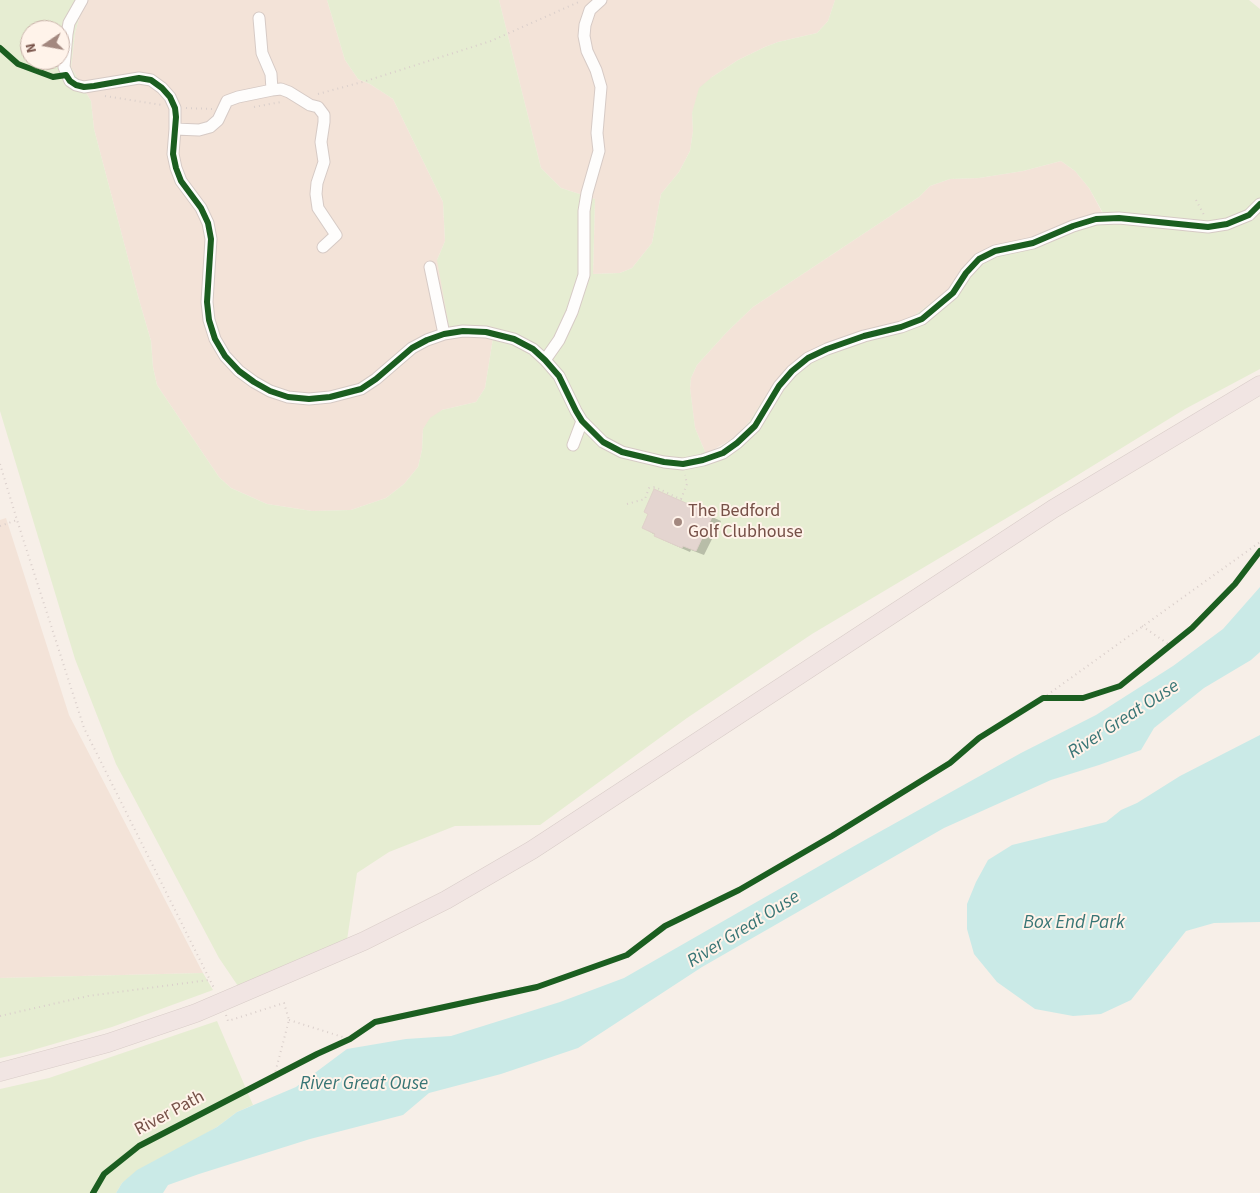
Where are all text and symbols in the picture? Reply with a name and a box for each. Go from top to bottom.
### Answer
north arrow [20,20,70,70]
text: N [21,41,42,55]
place label: The Bedford Golf Clubhouse [688,501,803,544]
marker: The Bedford Golf Clubhouse [672,516,684,528]
water label: River Great Ouse [1064,675,1184,765]
water label: River Great Ouse [684,886,804,974]
water label: Box End Park [1023,913,1125,935]
water label: River Great Ouse [300,1074,428,1096]
street label: River Path [131,1087,209,1141]

